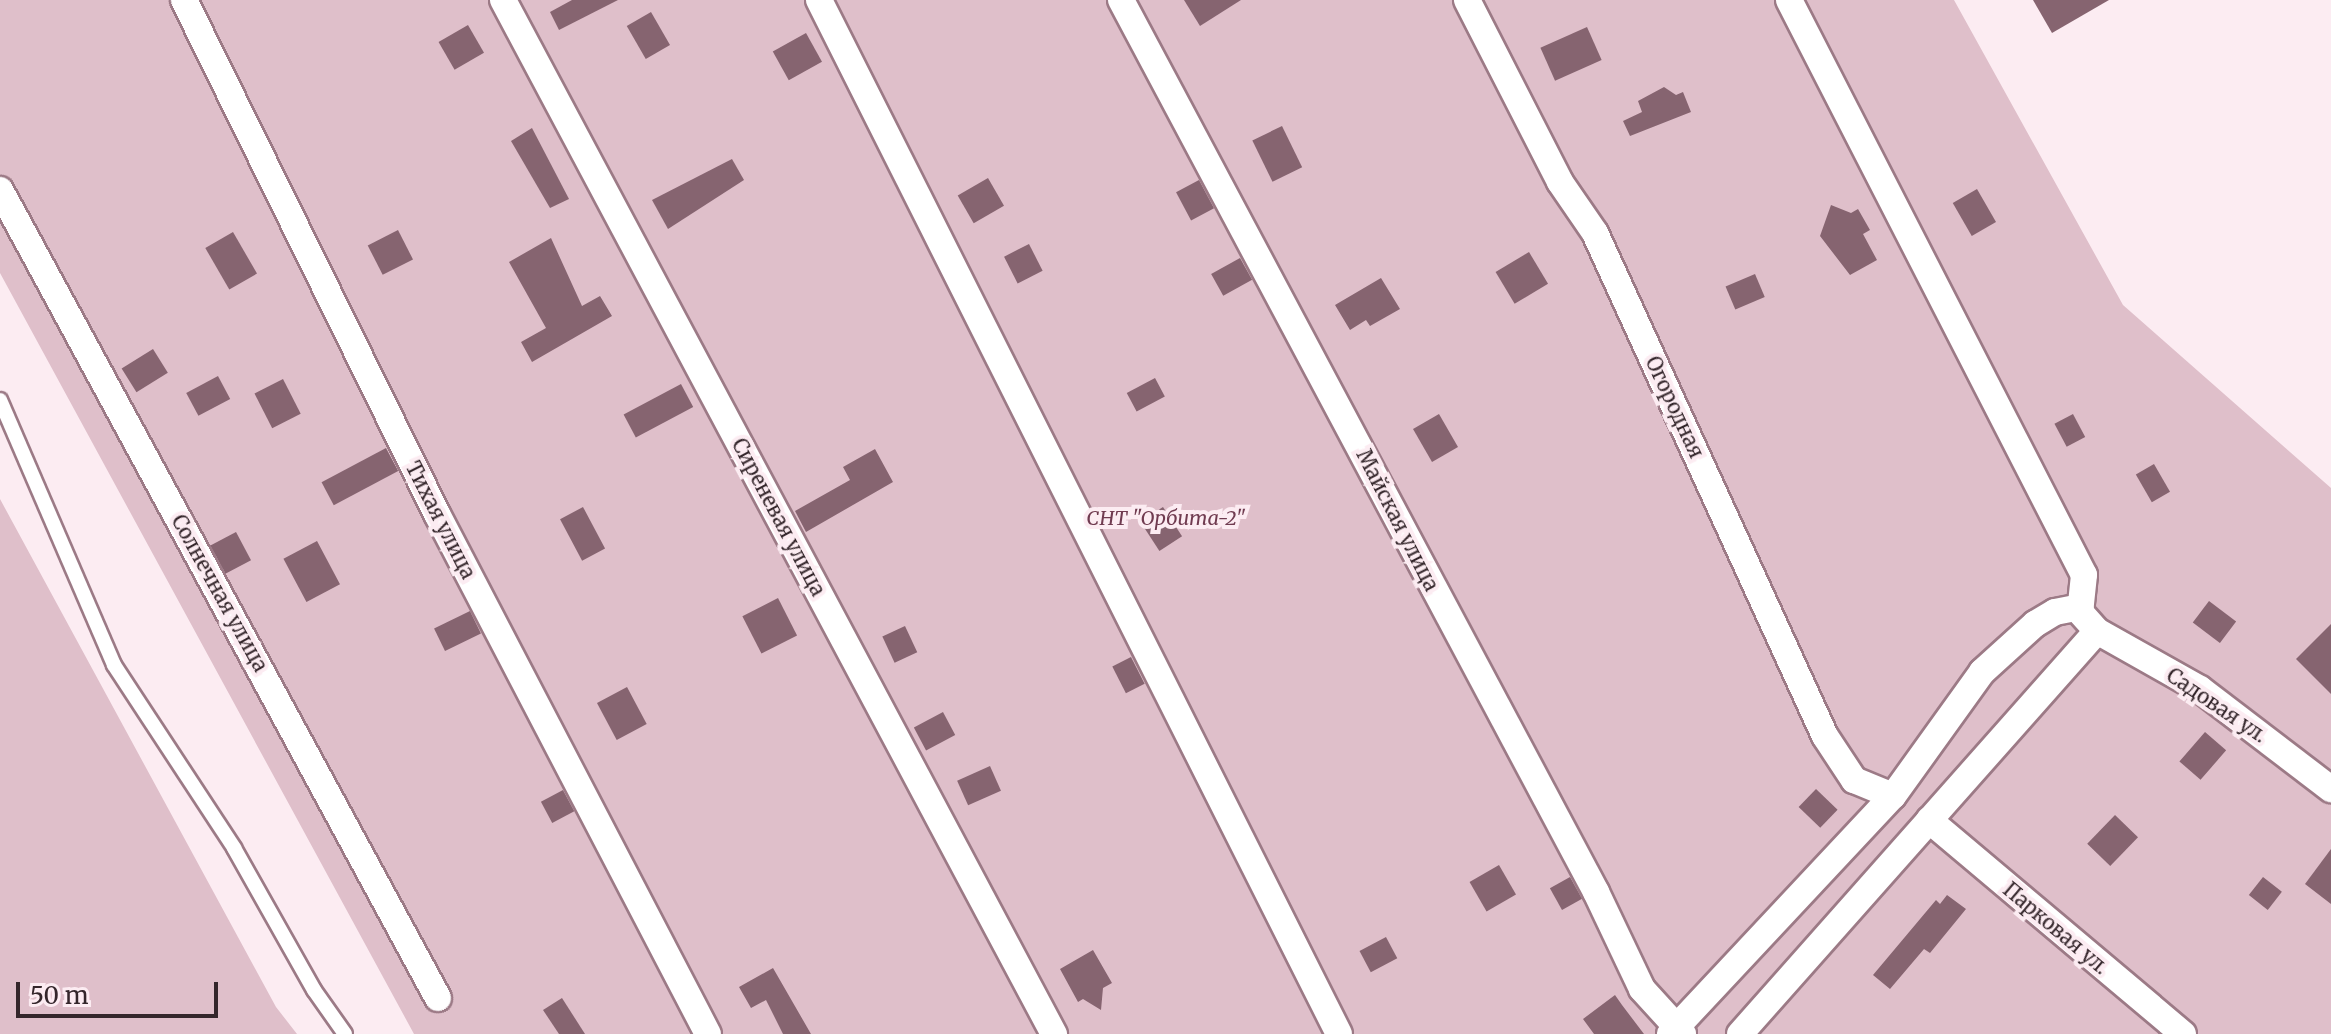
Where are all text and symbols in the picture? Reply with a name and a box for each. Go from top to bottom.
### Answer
street label: Огородная [1641,352,1709,462]
street label: Сиреневая улица [727,434,831,600]
street label: Майская улица [1352,445,1444,595]
street label: Тихая улица [401,457,481,583]
park label: СНТ "Орбита-2" [1086,505,1246,529]
street label: Солнечная улица [167,510,273,676]
street label: Садовая ул. [2162,663,2272,747]
street label: Парковая ул. [1999,877,2113,979]
scale bar [20,966,222,1016]
text: 50 m [30,980,89,1011]

